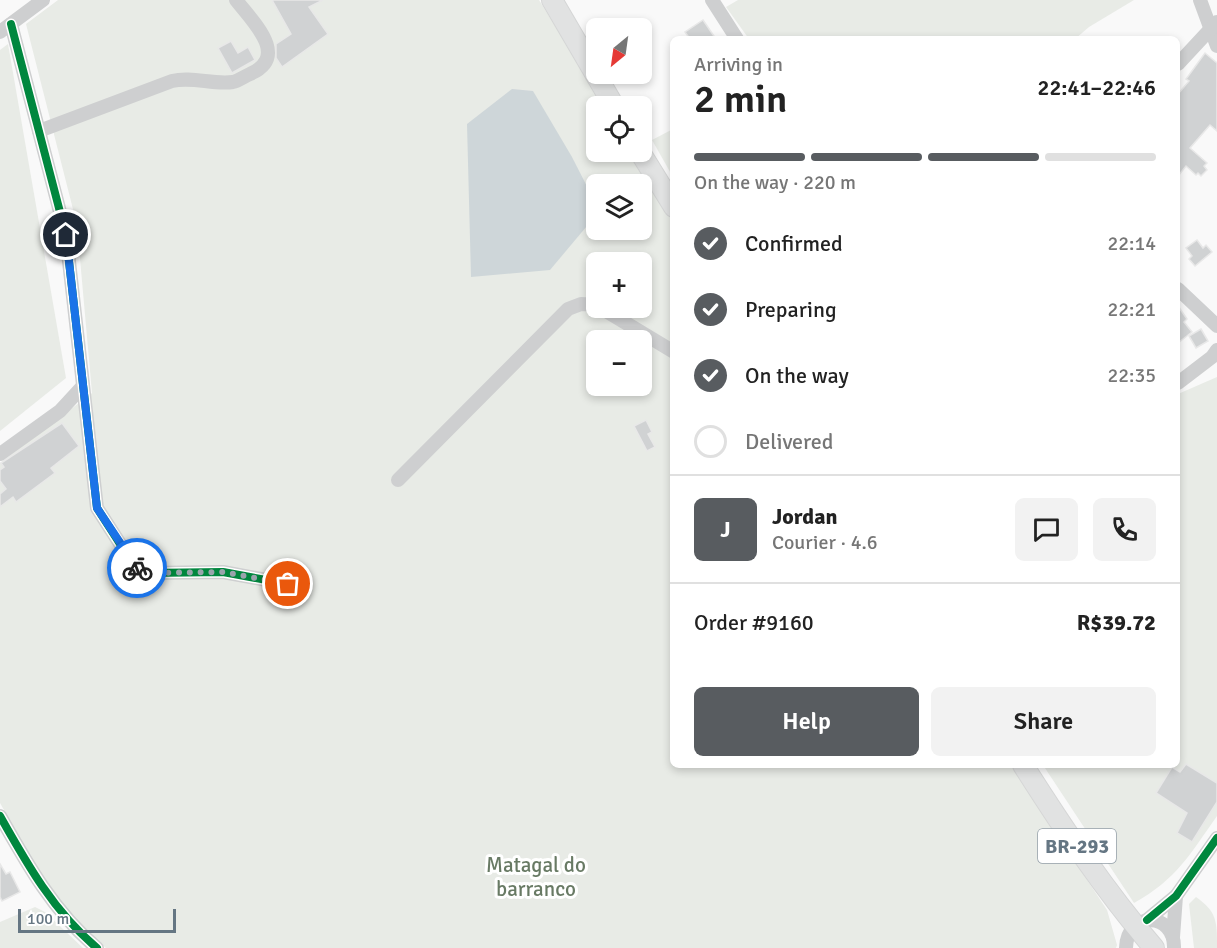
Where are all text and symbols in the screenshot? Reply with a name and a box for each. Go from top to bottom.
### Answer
north arrow [586,18,652,84]
map controls [586,18,652,396]
text: Arriving in [694,52,783,77]
text: 22:41–22:46 [1038,74,1156,101]
text: 2 min [694,75,787,123]
button: locate [586,96,652,162]
text: On the way · 220 m [694,170,856,195]
button: layers [586,174,652,240]
pin [40,209,91,260]
icon: home [49,218,82,251]
icon: check [694,227,727,260]
text: Confirmed [745,230,843,257]
text: 22:14 [1107,231,1156,256]
button: + [586,252,652,318]
icon: check [694,293,727,326]
text: Preparing [745,296,837,323]
text: 22:21 [1107,297,1156,322]
button: − [586,330,652,396]
icon: check [694,359,727,392]
text: On the way [745,362,849,389]
text: 22:35 [1107,363,1156,388]
text: Delivered [745,428,833,455]
button: chat [1015,498,1078,561]
button: phone [1093,498,1156,561]
text: Jordan [772,503,838,530]
text: J [720,516,731,543]
text: Courier · 4.6 [772,530,878,555]
courier [107,538,167,598]
icon: bike [121,552,154,585]
pin [262,558,313,609]
icon: bag [271,567,304,600]
text: Order #9160 [694,609,814,636]
text: R$39.72 [1077,609,1156,636]
button: Help [694,687,919,756]
button: Share [931,687,1156,756]
road number: BR-293 [1038,829,1116,863]
park label: Matagal do barranco [486,852,586,902]
scale bar [18,906,176,934]
text: 100 m [27,909,69,929]

